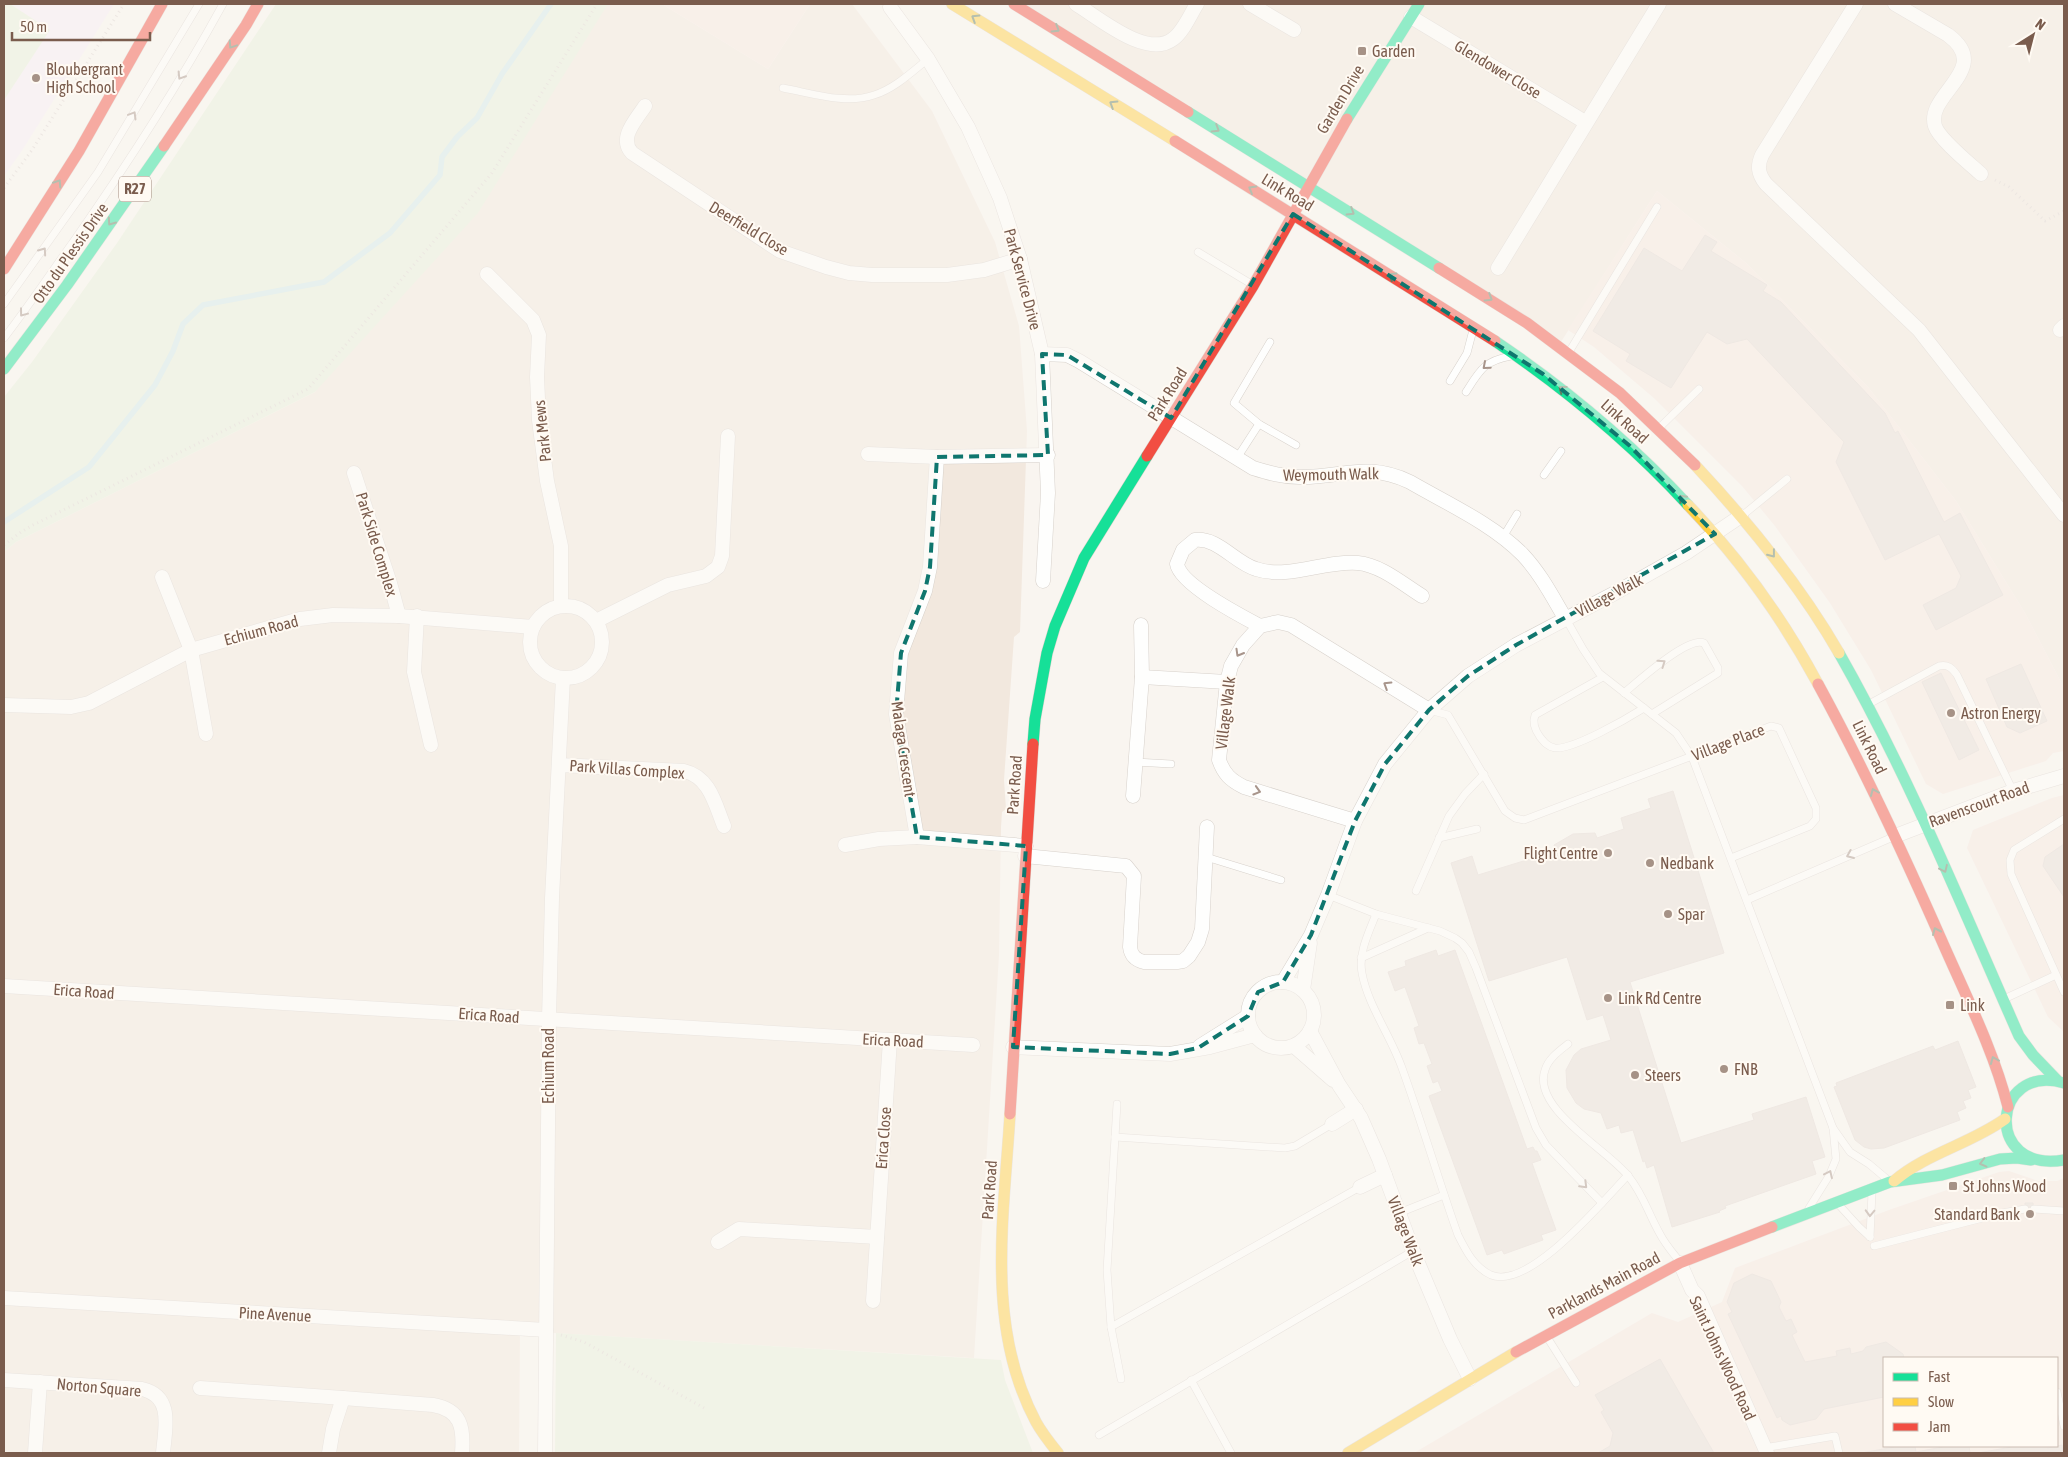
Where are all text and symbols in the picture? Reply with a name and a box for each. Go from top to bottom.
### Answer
scale bar [12,10,150,42]
north arrow [2008,10,2058,60]
one-way arrow [972,15,981,24]
text: N [2033,16,2049,33]
text: 50 m [20,18,47,35]
one-way arrow [1050,23,1059,33]
street label: Glendower Close [1451,36,1545,102]
one-way arrow [229,40,239,49]
place label: Garden [1372,42,1415,60]
marker: Garden [1356,45,1368,57]
place label: Bloubergrant High School [46,60,123,97]
street label: Garden Drive [1313,62,1367,136]
one-way arrow [177,71,187,80]
marker: Bloubergrant High School [30,72,42,84]
one-way arrow [1110,100,1119,110]
one-way arrow [126,112,136,121]
one-way arrow [1211,123,1220,132]
street label: Link Road [1259,169,1317,215]
road number: R27 [119,176,151,202]
one-way arrow [52,180,62,189]
one-way arrow [1248,185,1257,195]
street label: Deerfield Close [706,197,792,259]
street label: Otto du Plessis Drive [29,199,111,307]
one-way arrow [1345,206,1354,215]
one-way arrow [108,217,117,226]
street label: Park Service Drive [1001,226,1045,332]
one-way arrow [36,247,46,256]
one-way arrow [1389,273,1398,282]
one-way arrow [1483,292,1492,301]
one-way arrow [20,307,29,317]
one-way arrow [1483,361,1492,370]
street label: Park Road [1144,364,1190,424]
one-way arrow [1559,386,1568,394]
street label: Link Road [1598,395,1652,447]
street label: Park Mews [530,399,554,463]
street label: Weymouth Walk [1283,464,1379,485]
street label: Park Side Complex [352,490,402,599]
one-way arrow [1679,495,1688,504]
one-way arrow [1766,548,1775,558]
street label: Village Walk [1572,570,1646,621]
street label: Echium Road [222,611,300,649]
one-way arrow [1235,648,1245,657]
one-way arrow [1656,660,1666,669]
street label: Village Walk [1212,676,1239,751]
one-way arrow [1384,681,1393,691]
street label: Malaga Crescent [887,700,920,799]
place label: Astron Energy [1961,704,2041,723]
marker: Astron Energy [1945,707,1957,719]
street label: Link Road [1849,717,1891,777]
street label: Village Place [1689,720,1767,765]
street label: Park Road [1003,755,1025,815]
street label: Park Villas Complex [569,756,686,783]
street label: Ravenscourt Road [1926,777,2032,831]
one-way arrow [1252,786,1261,796]
one-way arrow [1869,788,1880,797]
place label: Flight Centre [1523,844,1598,863]
marker: Flight Centre [1602,847,1614,859]
one-way arrow [1847,850,1855,860]
place label: Nedbank [1660,854,1714,872]
marker: Nedbank [1644,857,1656,869]
one-way arrow [1938,863,1948,872]
place label: Spar [1678,905,1705,924]
marker: Spar [1662,908,1674,920]
one-way arrow [1932,927,1942,936]
street label: Erica Road [53,980,115,1002]
place label: Link Rd Centre [1618,989,1701,1007]
marker: Link Rd Centre [1602,992,1614,1004]
place label: Link [1960,996,1985,1014]
marker: Link [1944,999,1956,1011]
street label: Erica Road [458,1004,520,1026]
street label: Echium Road [539,1028,557,1104]
street label: Erica Road [862,1029,924,1051]
one-way arrow [1989,1056,2000,1065]
place label: FNB [1734,1060,1758,1078]
marker: FNB [1718,1063,1730,1075]
place label: Steers [1645,1066,1681,1084]
marker: Steers [1629,1069,1641,1081]
street label: Erica Close [872,1106,894,1170]
one-way arrow [1978,1157,1987,1168]
street label: Park Road [978,1160,1000,1220]
one-way arrow [1823,1170,1834,1179]
place label: St Johns Wood [1963,1177,2046,1195]
one-way arrow [1578,1179,1587,1188]
marker: St Johns Wood [1947,1180,1959,1192]
street label: Village Walk [1384,1194,1428,1269]
place label: Standard Bank [1934,1205,2020,1223]
marker: Standard Bank [2024,1208,2036,1220]
one-way arrow [1865,1210,1876,1218]
street label: Parklands Main Road [1545,1248,1663,1322]
street label: Saint Johns Wood Road [1686,1293,1760,1423]
street label: Pine Avenue [238,1303,312,1325]
legend [1883,1357,2058,1447]
text: Fast [1928,1368,1950,1385]
street label: Norton Square [56,1374,142,1401]
text: Slow [1928,1393,1954,1410]
text: Jam [1928,1418,1951,1435]

